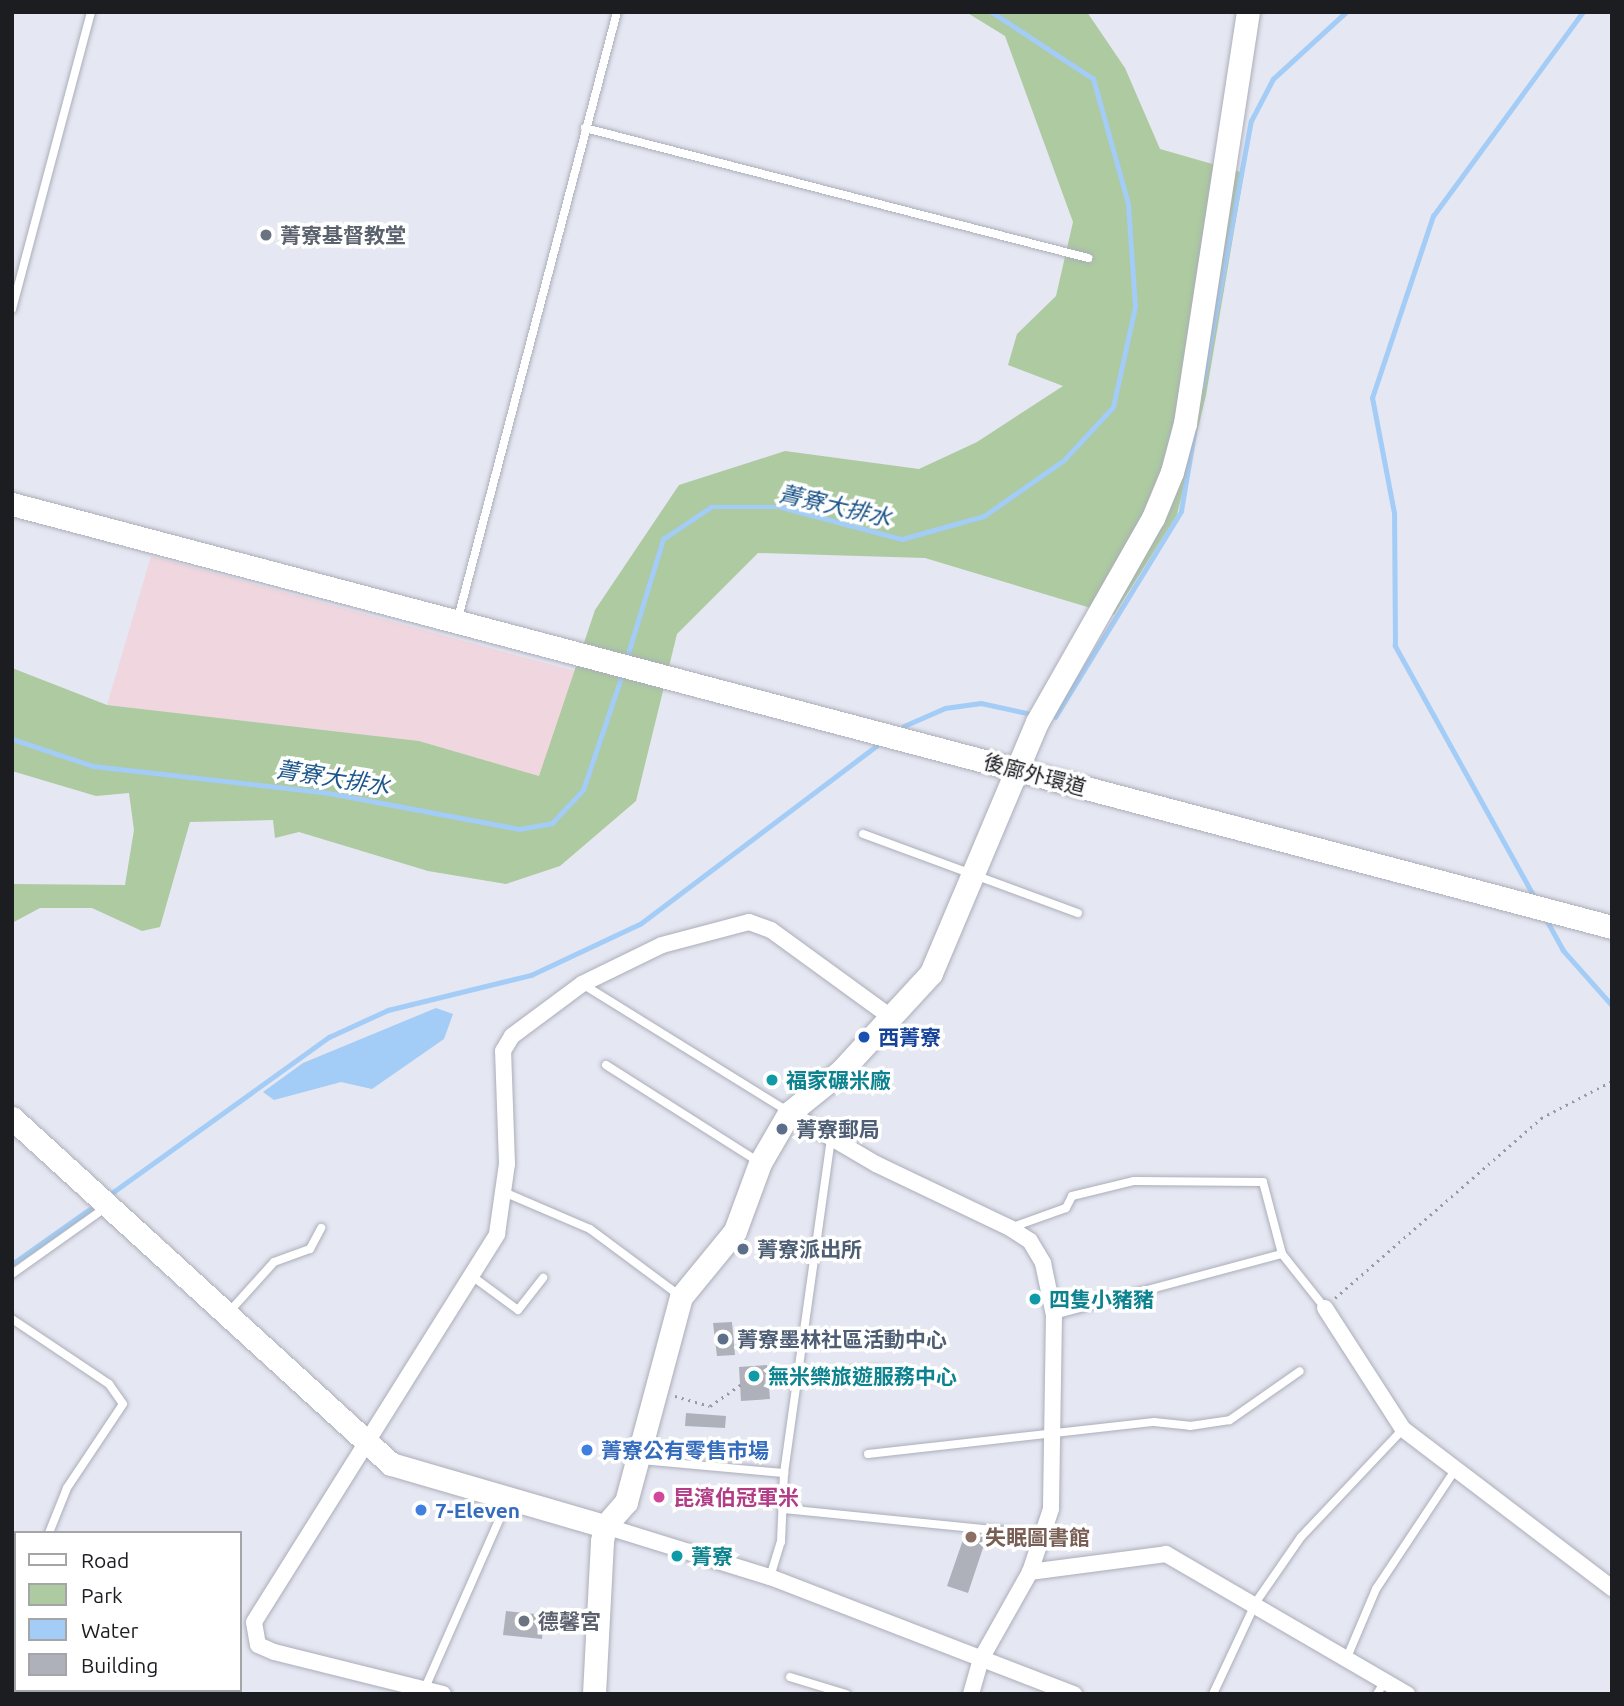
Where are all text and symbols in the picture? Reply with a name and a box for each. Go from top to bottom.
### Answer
place label: 菁寮基督教堂 [280,222,406,248]
marker: 菁寮基督教堂 [258,227,274,243]
water label: 菁寮大排水 [776,480,894,532]
street label: 後廍外環道 [981,748,1089,800]
water label: 菁寮大排水 [274,755,392,801]
place label: 西菁寮 [878,1024,941,1050]
marker: 西菁寮 [856,1029,872,1045]
place label: 福家碾米廠 [786,1067,891,1093]
marker: 福家碾米廠 [764,1072,780,1088]
place label: 菁寮郵局 [796,1116,880,1142]
marker: 菁寮郵局 [774,1121,790,1137]
place label: 菁寮派出所 [757,1236,862,1262]
marker: 菁寮派出所 [735,1241,751,1257]
place label: 四隻小豬豬 [1049,1286,1154,1312]
marker: 四隻小豬豬 [1027,1291,1043,1307]
place label: 菁寮墨林社區活動中心 [737,1326,947,1352]
marker: 菁寮墨林社區活動中心 [715,1331,731,1347]
place label: 無米樂旅遊服務中心 [768,1363,957,1389]
marker: 無米樂旅遊服務中心 [746,1368,762,1384]
place label: 菁寮公有零售市場 [601,1437,769,1463]
marker: 菁寮公有零售市場 [579,1442,595,1458]
place label: 昆濱伯冠軍米 [673,1484,799,1510]
marker: 昆濱伯冠軍米 [651,1489,667,1505]
place label: 7-Eleven [435,1497,520,1523]
marker: 7-Eleven [413,1502,429,1518]
place label: 失眠圖書館 [985,1524,1090,1550]
marker: 失眠圖書館 [963,1529,979,1545]
legend [14,1531,242,1692]
place label: 菁寮 [691,1543,733,1569]
text: Road [81,1548,129,1572]
marker: 菁寮 [669,1548,685,1564]
text: Park [81,1583,123,1607]
place label: 德馨宮 [538,1608,601,1634]
marker: 德馨宮 [516,1613,532,1629]
text: Water [81,1618,139,1642]
text: Building [81,1653,158,1677]

